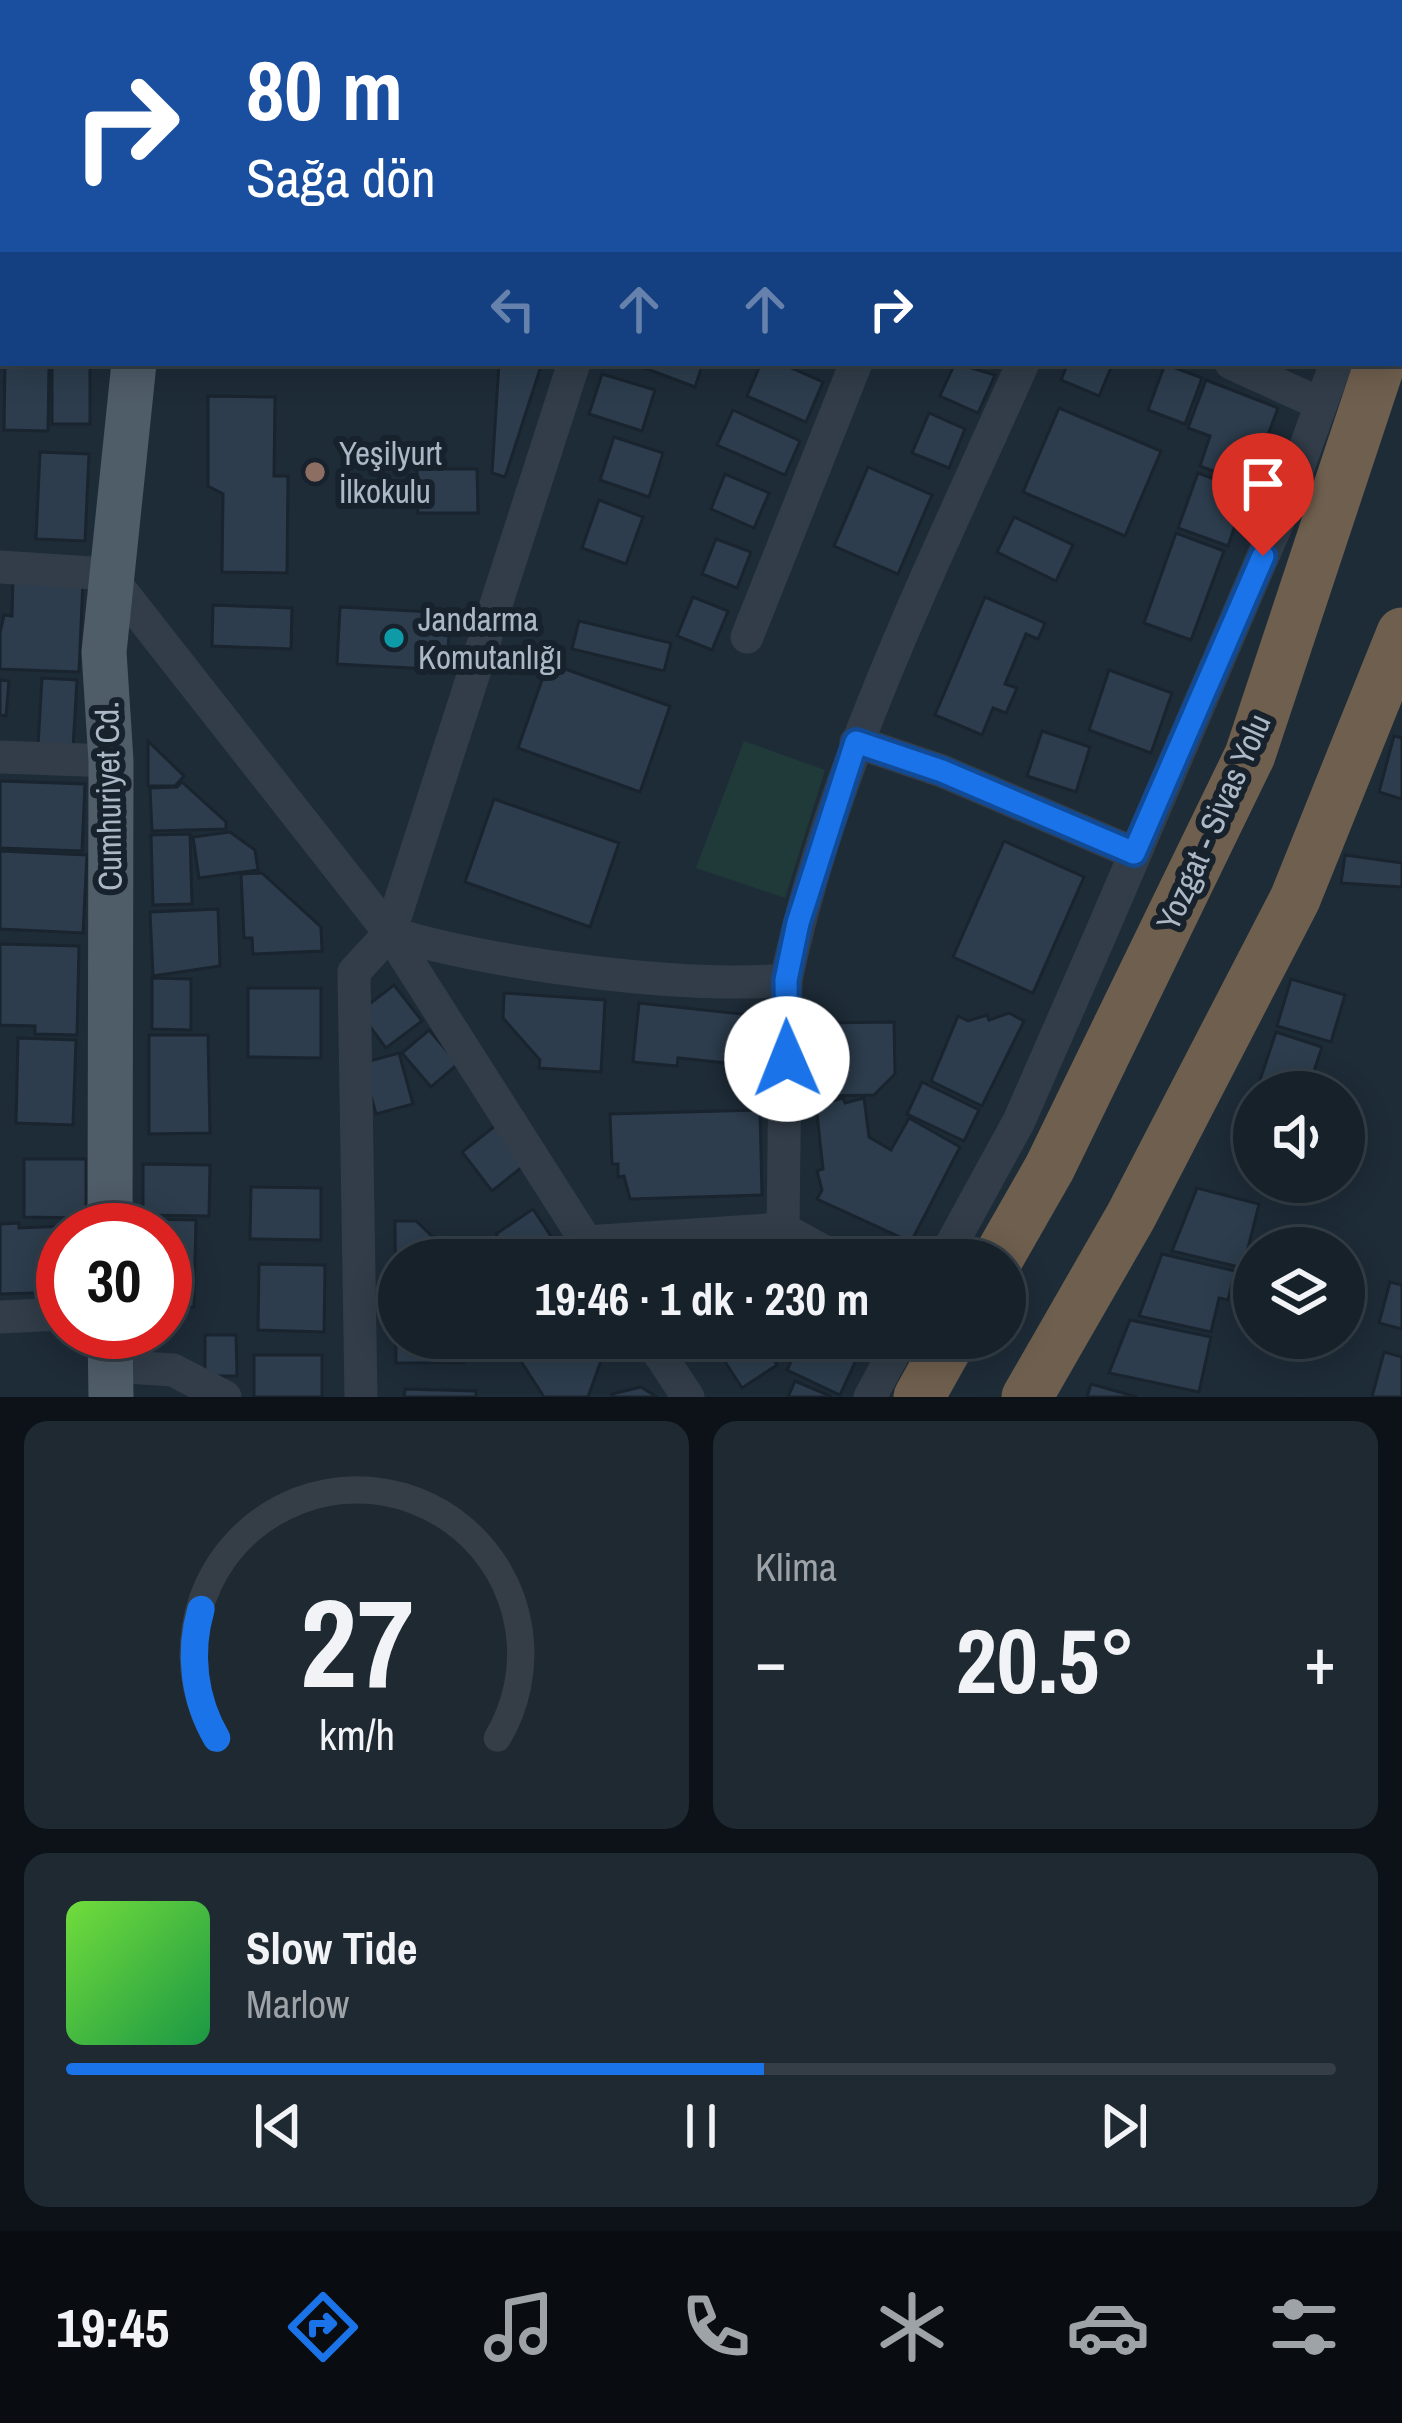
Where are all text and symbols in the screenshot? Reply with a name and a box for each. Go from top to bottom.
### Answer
text: 80 m [246,33,403,146]
icon: right [48,48,204,204]
text: Sağa dön [246,141,436,214]
icon: left [480,276,546,342]
icon: ahead [606,276,672,342]
icon: ahead [732,276,798,342]
icon: right [858,276,924,342]
place label: Yeşilyurt İlkokulu [339,431,442,513]
pin [1212,433,1314,556]
icon: arrive [1230,451,1296,517]
marker: Yeşilyurt İlkokulu [302,459,328,485]
place label: Jandarma Komutanlığı [418,597,562,679]
marker: Jandarma Komutanlığı [381,625,407,651]
street label: Cumhuriyet Cd. [84,701,132,891]
street label: Yozgat - Sivas Yolu [1146,707,1280,937]
position arrow [724,996,850,1122]
map controls [1233,1071,1365,1359]
button: sound [1233,1071,1365,1203]
speed limit sign: 30 [36,1203,192,1359]
button: layers [1233,1227,1365,1359]
text: 19:46 · 1 dk · 230 m [535,1268,869,1329]
text: Klima [755,1541,837,1593]
text: 27 [300,1558,413,1726]
text: 20.5° [956,1600,1135,1721]
text: − [755,1616,787,1705]
text: + [1304,1616,1336,1705]
text: km/h [318,1706,395,1763]
text: Slow Tide [246,1917,418,1978]
text: Marlow [246,1978,349,2030]
icon: previous [245,2093,311,2159]
icon: pause [668,2093,734,2159]
icon: next [1091,2093,1157,2159]
icon: directions [281,2285,365,2369]
icon: music [477,2285,561,2369]
icon: phone [674,2285,758,2369]
icon: climate [870,2285,954,2369]
icon: car [1066,2285,1150,2369]
icon: filters [1262,2285,1346,2369]
text: 19:45 [56,2291,169,2364]

